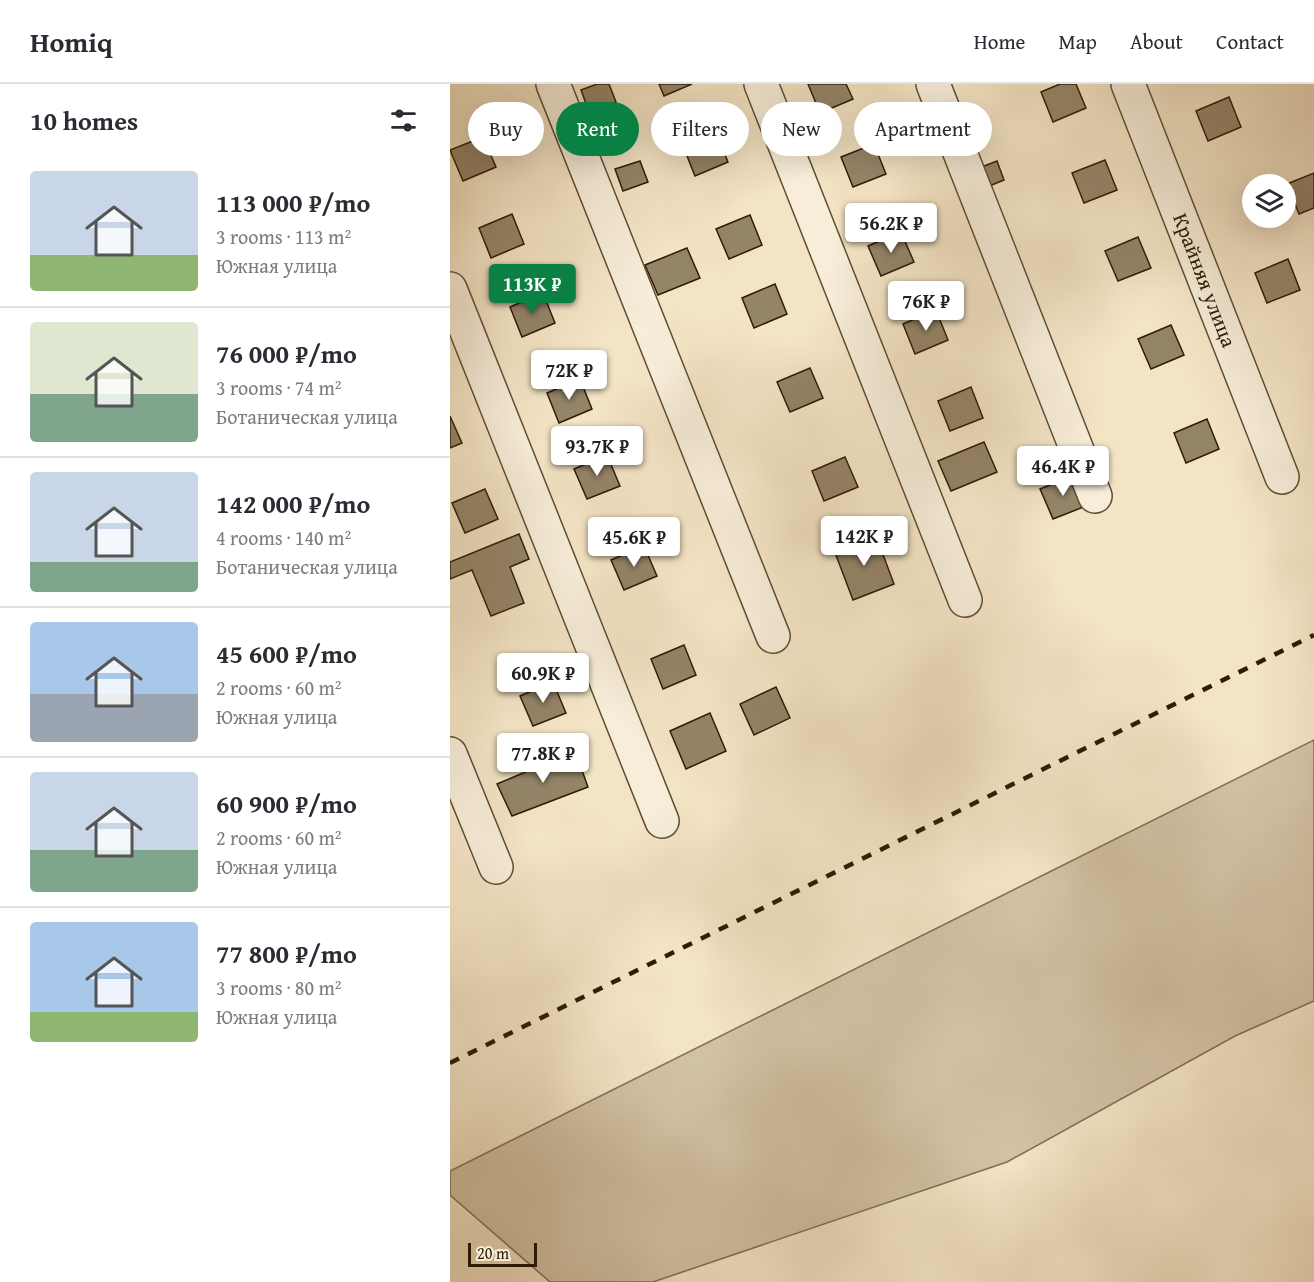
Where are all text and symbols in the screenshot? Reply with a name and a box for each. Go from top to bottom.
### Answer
text: Homiq [30,21,113,62]
text: Home [974,26,1025,57]
text: Map [1058,26,1097,57]
text: About [1130,26,1183,57]
text: Contact [1216,26,1284,57]
text: 10 homes [30,101,138,140]
chip: Buy [468,102,544,156]
chip: Rent [556,102,639,156]
chip: Filters [651,102,749,156]
chip: New [761,102,842,156]
chip: Apartment [854,102,992,156]
icon: filters [387,104,420,137]
map controls [1242,174,1296,228]
button: layers [1242,174,1296,228]
text: 113 000 ₽/mo [216,183,370,222]
icon: home [78,195,150,267]
pin: 56.2K ₽ [836,203,946,254]
text: 56.2K ₽ [859,208,923,237]
street label: Крайняя улица [1165,208,1245,352]
text: 3 rooms · 113 m² [216,222,351,251]
text: Южная улица [216,251,337,280]
pin: 113K ₽ [483,264,581,315]
text: 113K ₽ [503,269,561,298]
pin: 76K ₽ [884,281,968,332]
text: 76K ₽ [902,286,950,315]
text: 76 000 ₽/mo [216,334,357,373]
icon: home [78,346,150,418]
pin: 72K ₽ [527,350,611,401]
text: 72K ₽ [545,355,593,384]
text: 3 rooms · 74 m² [216,373,342,402]
text: Ботаническая улица [216,402,398,431]
pin: 93.7K ₽ [542,426,652,477]
text: 93.7K ₽ [565,431,629,460]
pin: 46.4K ₽ [1008,446,1118,497]
text: 46.4K ₽ [1031,451,1095,480]
text: 142 000 ₽/mo [216,484,370,523]
icon: home [78,496,150,568]
pin: 142K ₽ [815,516,913,567]
pin: 45.6K ₽ [579,517,689,568]
text: 142K ₽ [835,521,893,550]
text: 45.6K ₽ [602,522,666,551]
text: 4 rooms · 140 m² [216,523,351,552]
text: Ботаническая улица [216,552,398,581]
text: 45 600 ₽/mo [216,634,357,673]
icon: home [78,646,150,718]
pin: 60.9K ₽ [488,653,598,704]
text: 60.9K ₽ [511,658,575,687]
text: 2 rooms · 60 m² [216,673,342,702]
text: Южная улица [216,702,337,731]
pin: 77.8K ₽ [488,733,598,784]
text: 77.8K ₽ [511,738,575,767]
text: 60 900 ₽/mo [216,784,357,823]
icon: home [78,796,150,868]
text: 2 rooms · 60 m² [216,823,342,852]
text: Южная улица [216,852,337,881]
text: 77 800 ₽/mo [216,934,357,973]
icon: home [78,946,150,1018]
text: 3 rooms · 80 m² [216,973,342,1002]
text: Южная улица [216,1002,337,1031]
scale bar [468,1240,537,1268]
text: 20 m [477,1241,509,1265]

